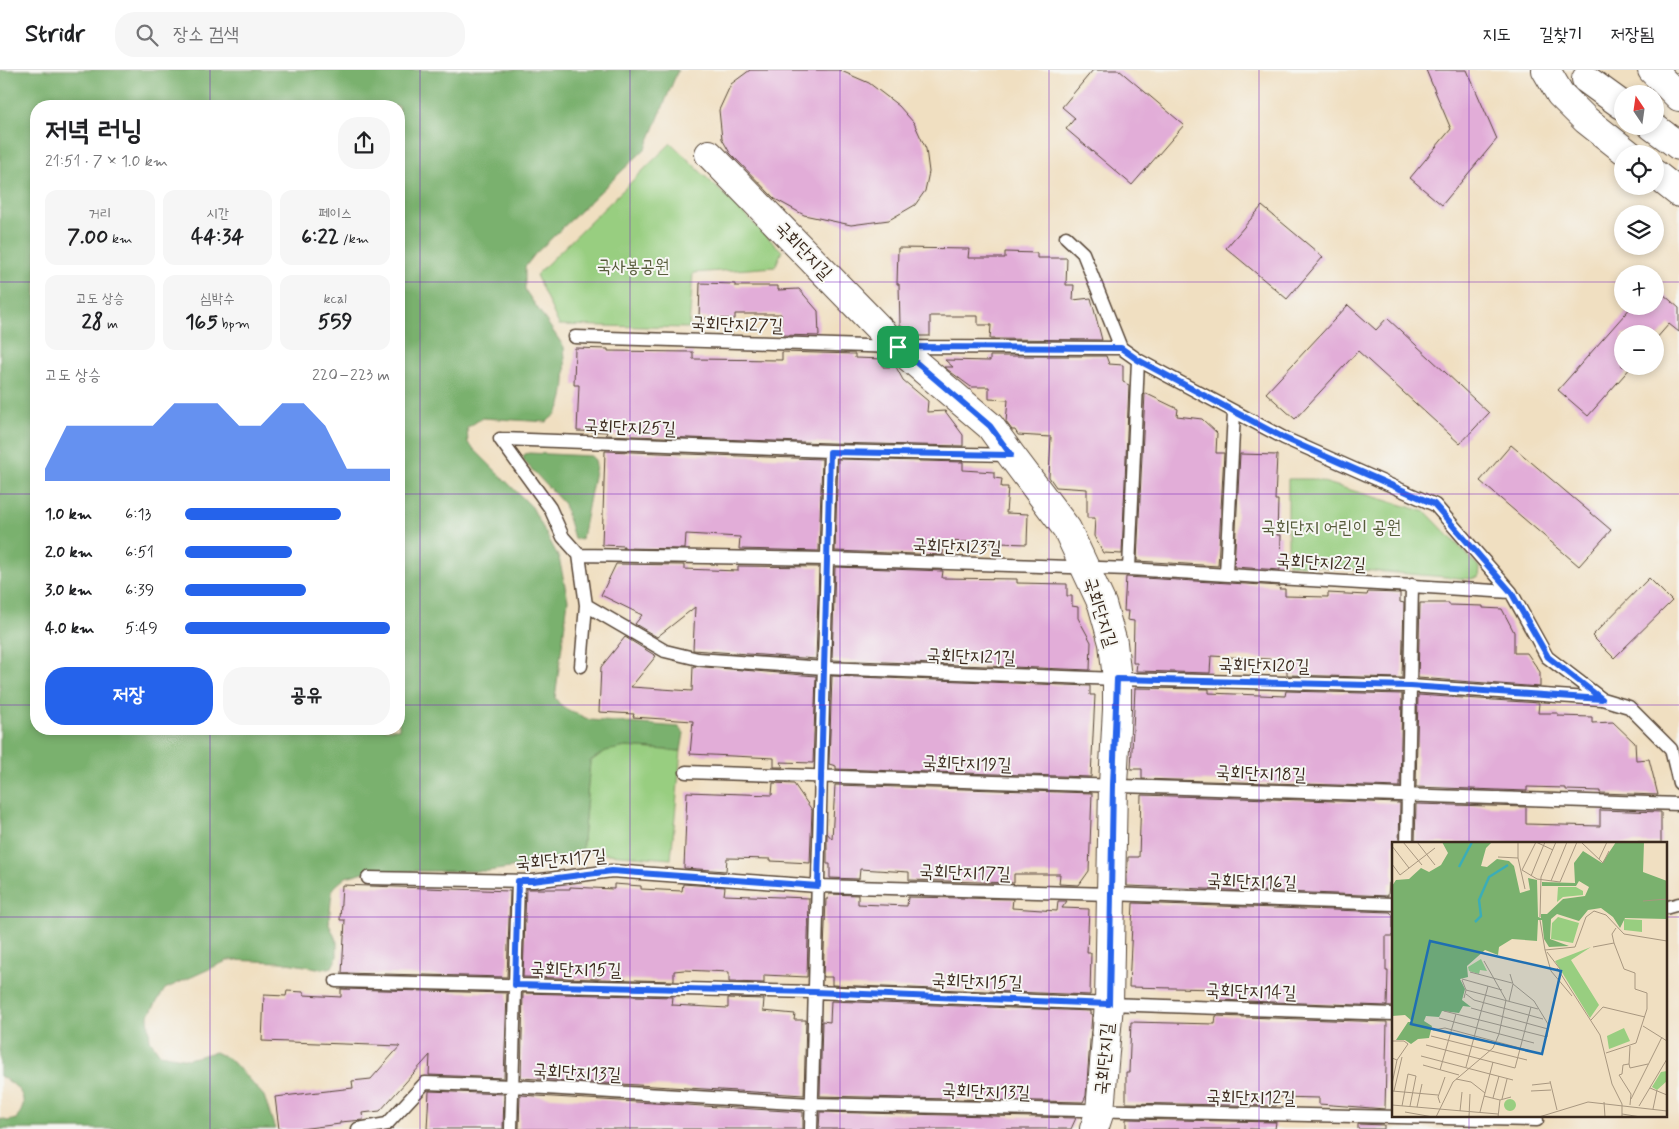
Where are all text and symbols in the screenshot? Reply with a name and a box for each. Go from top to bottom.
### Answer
search box [115,12,465,57]
text: Stridr [25,19,85,50]
icon: search [133,21,161,49]
text: 장소 검색 [173,22,239,47]
text: 지도 [1482,23,1511,47]
text: 길찾기 [1539,23,1583,47]
text: 저장됨 [1611,23,1654,47]
north arrow [1614,85,1664,135]
map controls [1614,85,1664,375]
text: 저녁 러닝 [45,113,143,150]
button: share [338,117,390,169]
button: locate [1614,145,1664,195]
text: 21:51 · 7 × 1.0 km [45,151,168,172]
text: 거리 [89,205,111,223]
text: 시간 [206,205,229,223]
text: 페이스 [318,205,352,223]
button: layers [1614,205,1664,255]
street label: 국회단지길 [769,216,837,285]
text: 7.00 [67,223,108,251]
text: 44:34 [191,223,244,251]
text: 6:22 [301,223,339,251]
text: km [108,230,132,248]
text: /km [339,230,369,248]
park label: 국사봉공원 [597,255,669,279]
button: + [1614,265,1664,315]
text: 고도 상승 [75,290,124,308]
text: 심박수 [201,290,234,308]
text: kcal [323,290,347,308]
text: 28 [81,308,103,336]
text: 165 [185,308,218,336]
text: 559 [318,308,353,336]
street label: 국회단지27길 [690,311,784,339]
text: m [103,315,118,333]
text: bpm [218,315,250,333]
button: − [1614,325,1664,375]
pin [877,326,919,368]
icon: arrive [884,333,912,361]
text: 고도 상승 [45,365,101,386]
text: 220–223 m [312,365,390,386]
street label: 국회단지25길 [584,414,677,442]
text: 1.0 km [45,504,92,525]
text: 6:13 [125,504,151,525]
park label: 국회단지 어린이 공원 [1261,516,1401,540]
street label: 국회단지23길 [912,533,1003,561]
text: 2.0 km [45,542,93,563]
text: 6:51 [125,542,154,563]
street label: 국회단지22길 [1275,549,1367,577]
street label: 국회단지길 [1077,574,1123,651]
text: 3.0 km [45,580,92,601]
text: 6:39 [125,580,154,601]
text: 4.0 km [45,618,94,639]
text: 5:49 [125,618,158,639]
street label: 국회단지21길 [926,643,1017,671]
street label: 국회단지20길 [1218,653,1310,679]
button: 저장 [45,667,213,725]
button: 공유 [223,667,390,725]
street label: 국회단지19길 [922,750,1013,778]
street label: 국회단지18길 [1215,760,1307,788]
inset map [1392,842,1666,1116]
street label: 국회단지17길 [515,844,608,876]
street label: 국회단지17길 [919,859,1012,887]
street label: 국회단지16길 [1207,868,1298,896]
street label: 국회단지15길 [530,957,622,983]
street label: 국회단지15길 [931,968,1023,996]
street label: 국회단지14길 [1205,978,1297,1006]
street label: 국회단지길 [1090,1021,1120,1096]
street label: 국회단지13길 [532,1059,622,1087]
street label: 국회단지13길 [941,1078,1031,1106]
street label: 국회단지12길 [1206,1085,1296,1111]

